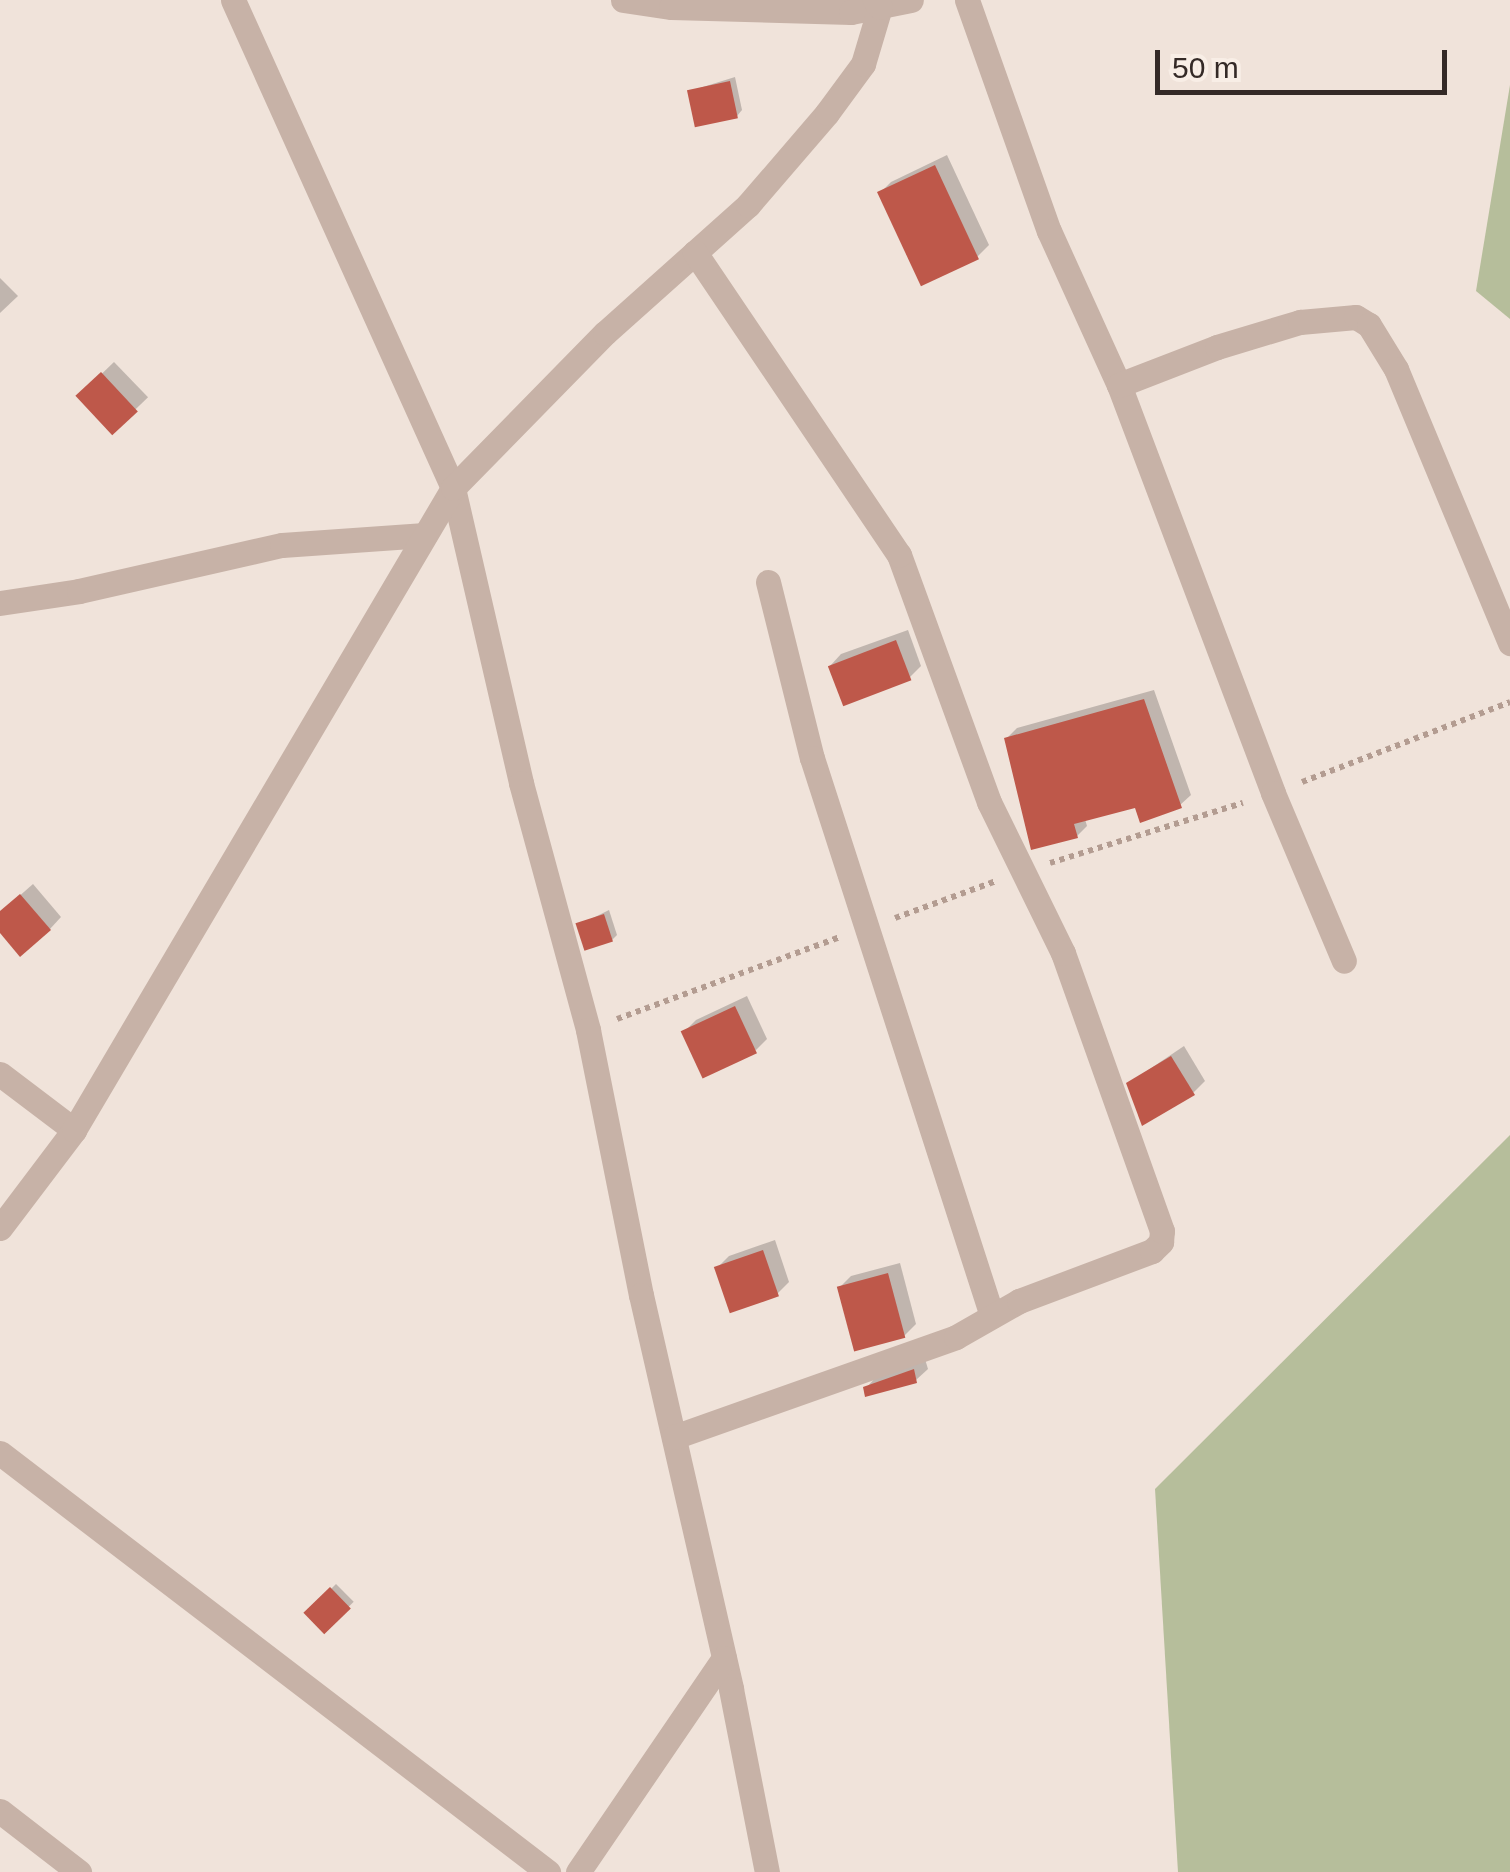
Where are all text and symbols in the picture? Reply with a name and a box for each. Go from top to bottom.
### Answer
scale bar [1160,30,1452,92]
text: 50 m [1172,51,1239,84]

